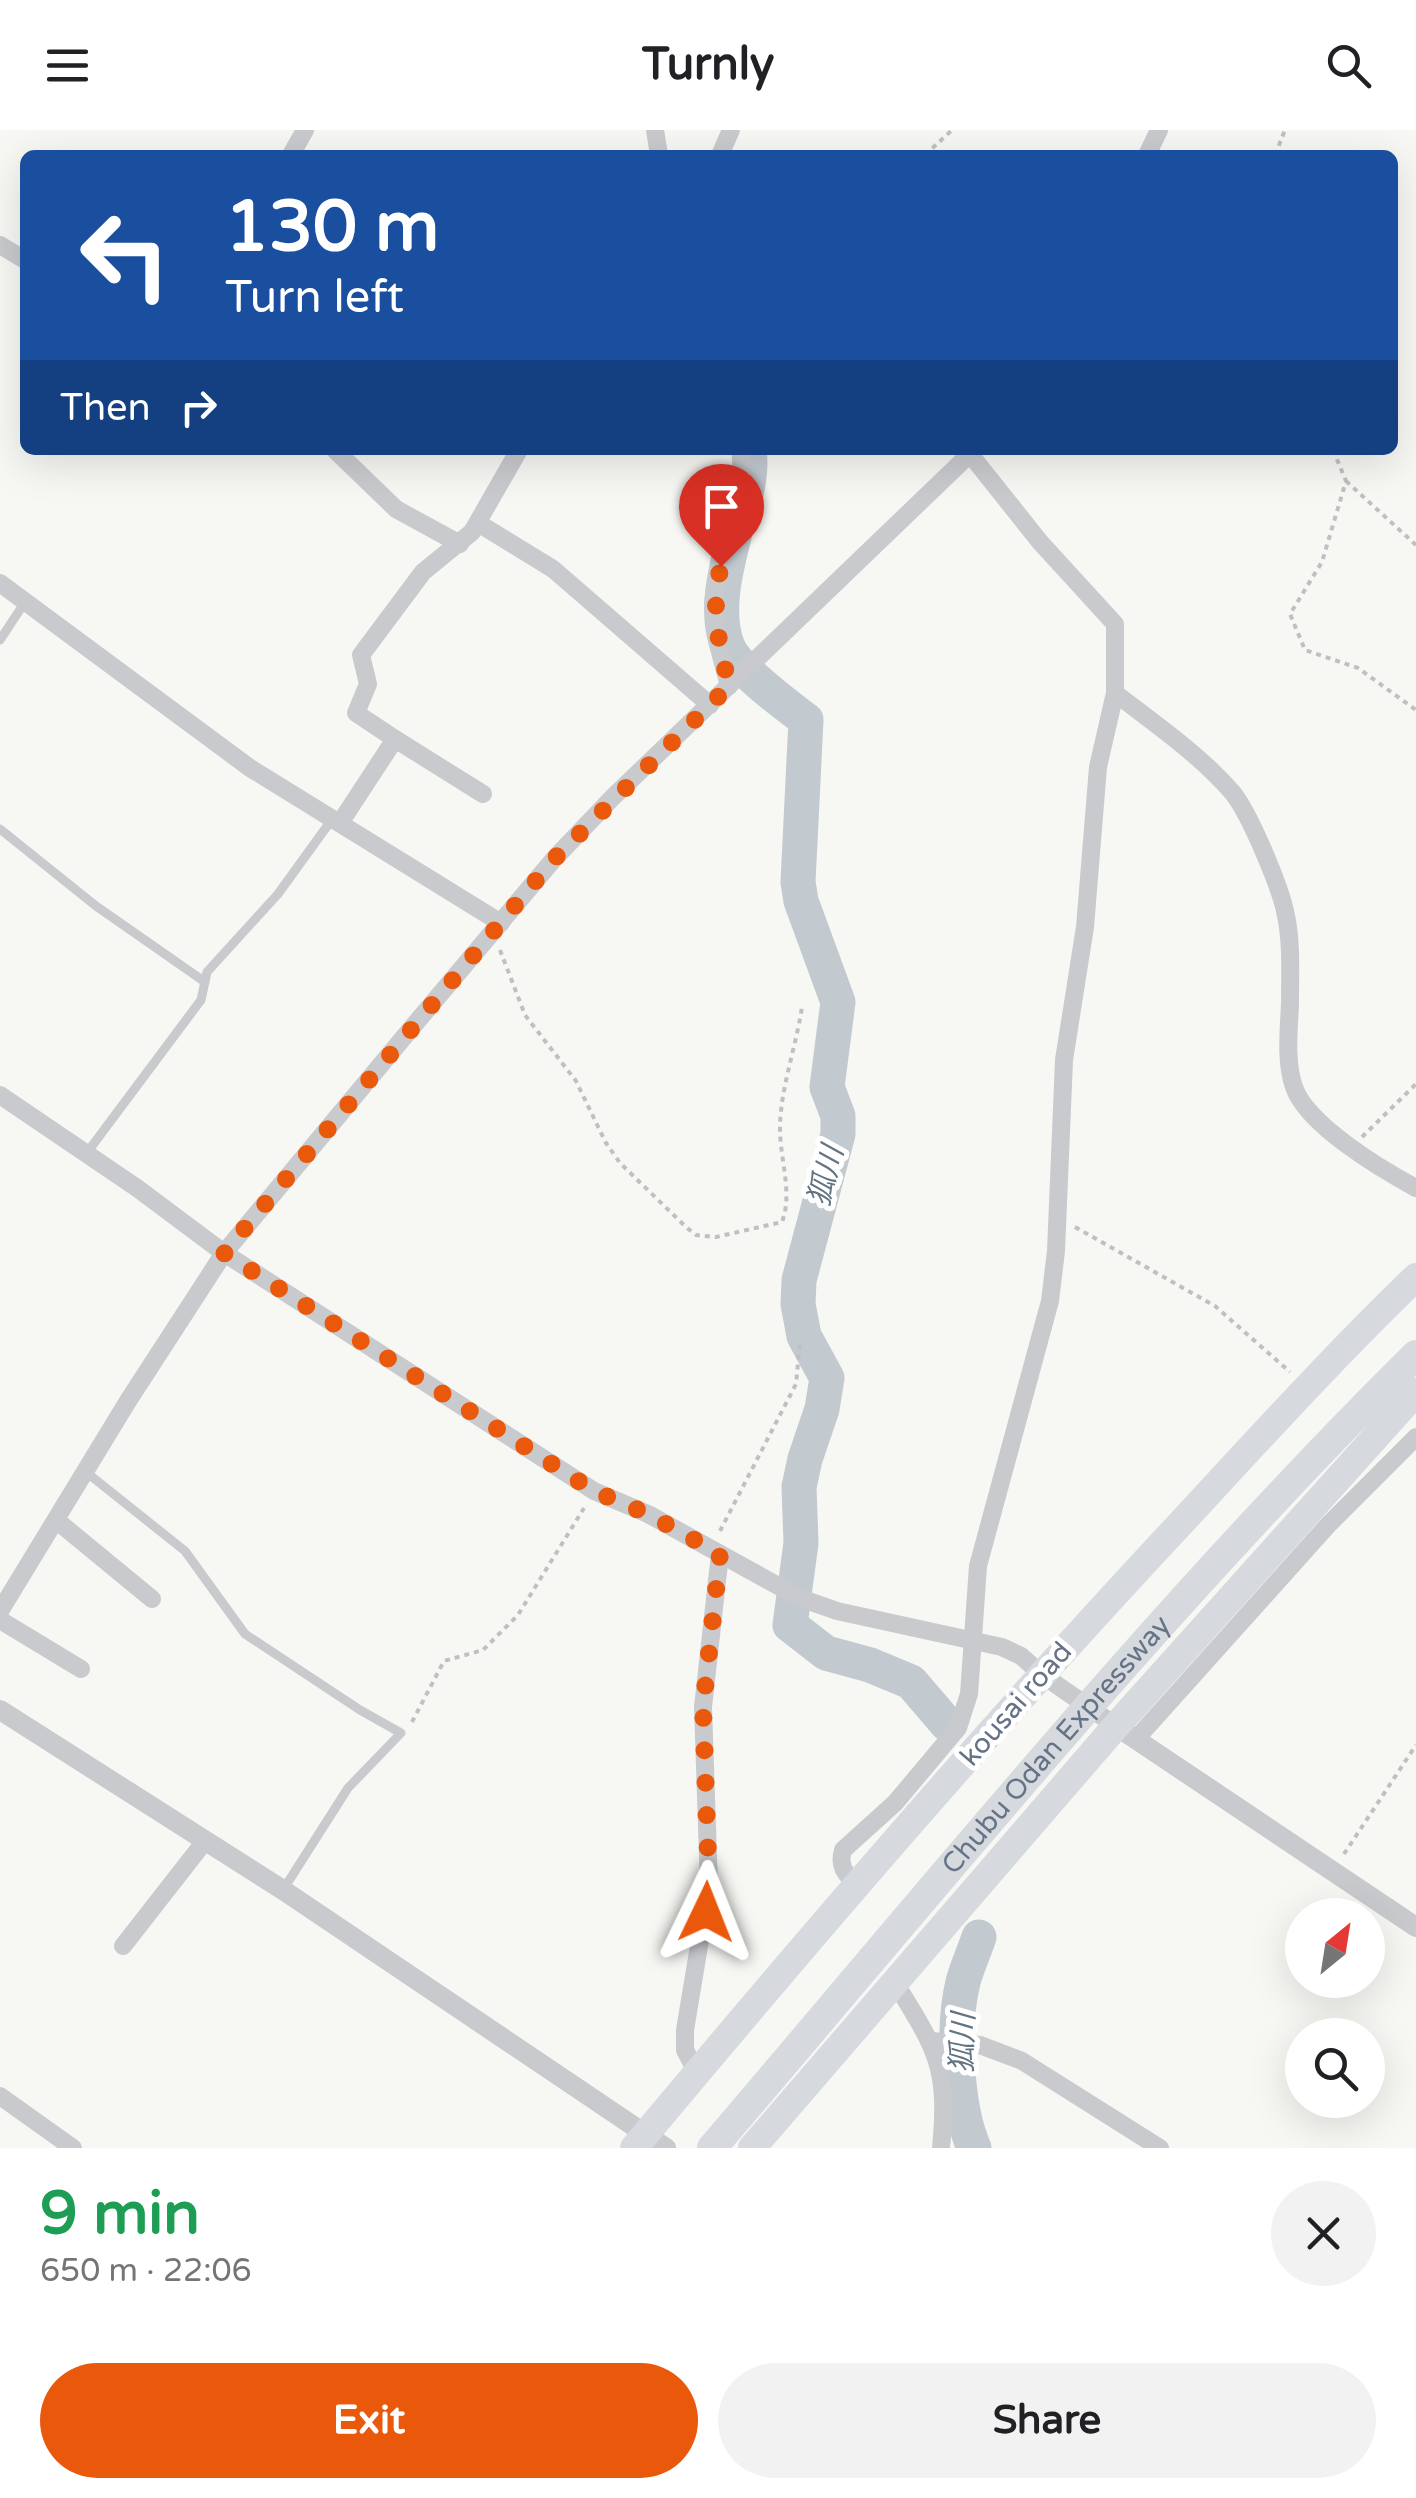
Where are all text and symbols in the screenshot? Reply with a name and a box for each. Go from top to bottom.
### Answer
icon: menu [40,38,95,93]
text: Turnly [642,38,774,92]
icon: search [1321,38,1376,93]
text: 130 m [225,186,439,270]
icon: left [60,190,190,320]
text: Turn left [225,271,404,325]
icon: right [171,380,226,435]
text: Then [60,385,151,431]
pin [679,464,764,567]
icon: arrive [694,479,749,534]
water label: 狐川 [800,1139,852,1210]
street label: Chubu Odan Expressway [935,1609,1178,1881]
street label: kousai road [953,1635,1079,1773]
position arrow [654,1860,758,1964]
north arrow [1285,1898,1385,1998]
map controls [1285,1898,1385,2118]
water label: 狐川 [943,2009,983,2074]
button: search [1285,2018,1385,2118]
text: 9 min [40,2178,200,2250]
button: close [1271,2181,1376,2286]
text: 650 m · 22:06 [40,2252,252,2290]
button: Exit [40,2363,698,2478]
button: Share [718,2363,1376,2478]

